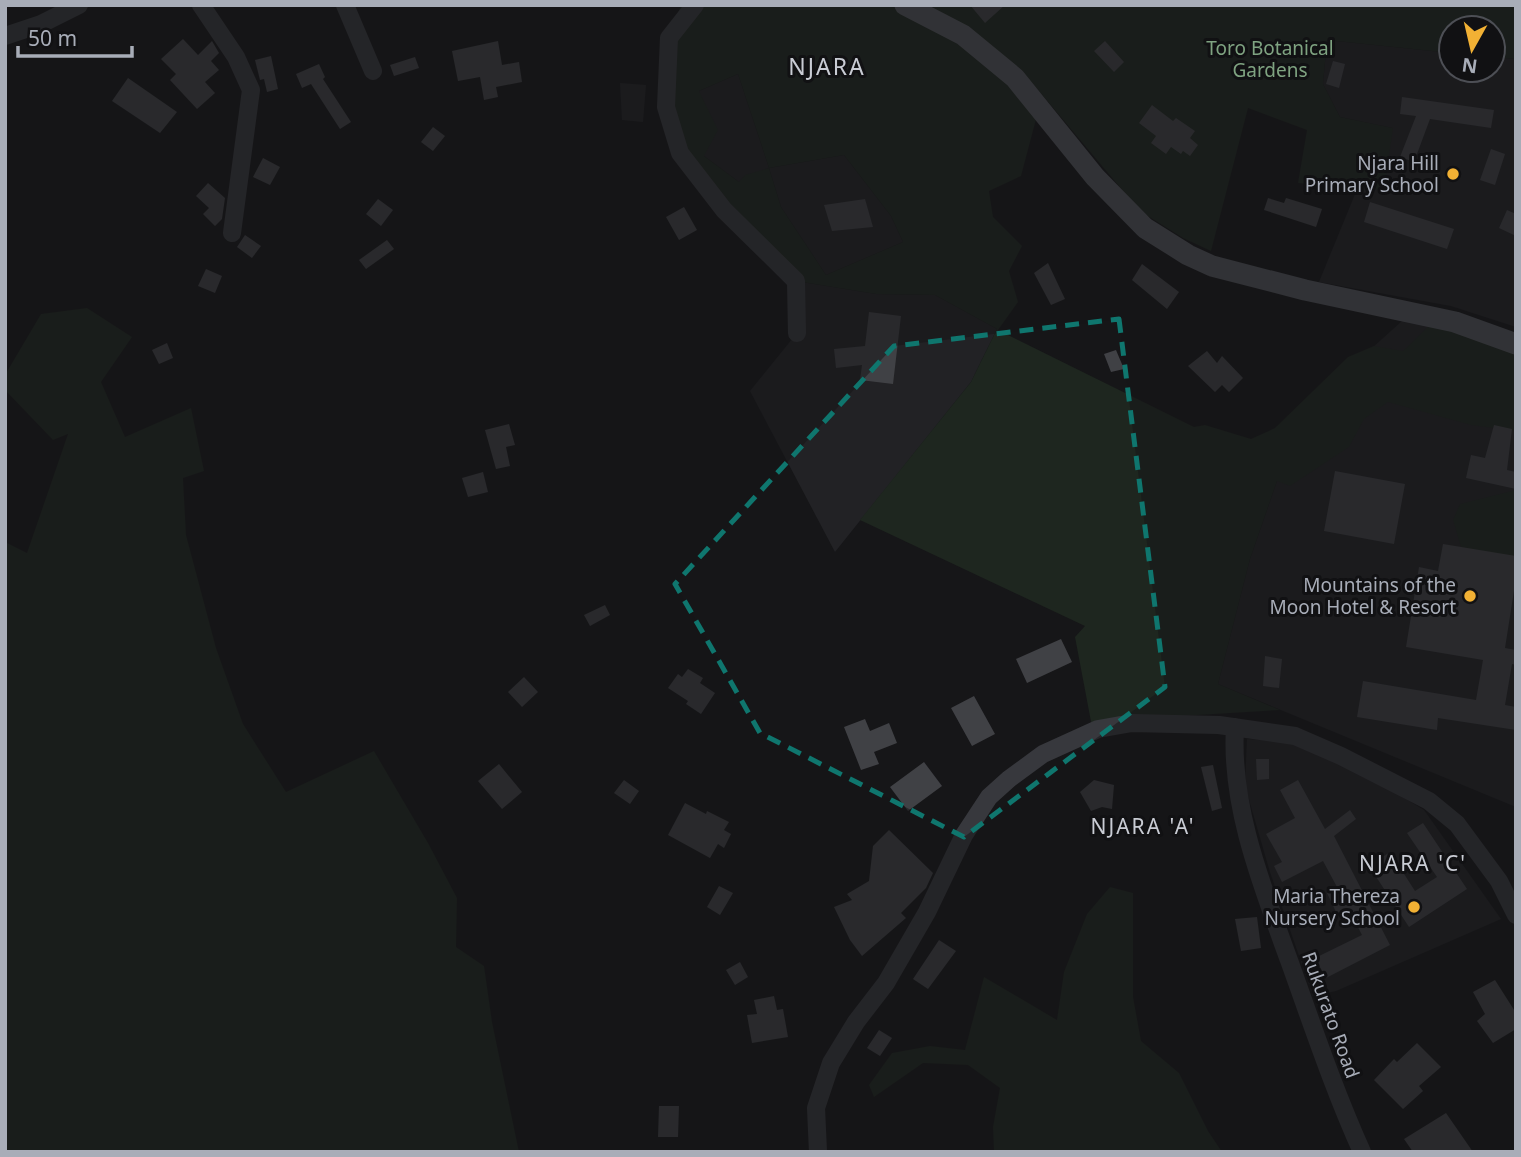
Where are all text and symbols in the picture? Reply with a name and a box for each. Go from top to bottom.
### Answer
scale bar [18,14,131,58]
north arrow [1437,14,1507,84]
text: 50 m [28,24,77,52]
park label: Toro Botanical Gardens [1206,35,1334,83]
district label: NJARA [788,50,866,82]
text: N [1460,52,1479,80]
place label: Njara Hill Primary School [1305,150,1439,198]
marker: Njara Hill Primary School [1445,166,1461,182]
place label: Mountains of the Moon Hotel & Resort [1269,572,1456,620]
marker: Mountains of the Moon Hotel & Resort [1462,588,1478,604]
district label: NJARA 'A' [1091,812,1195,840]
district label: NJARA 'C' [1359,849,1467,877]
place label: Maria Thereza Nursery School [1264,883,1400,931]
marker: Maria Thereza Nursery School [1406,899,1422,915]
street label: Rukurato Road [1296,948,1366,1082]

